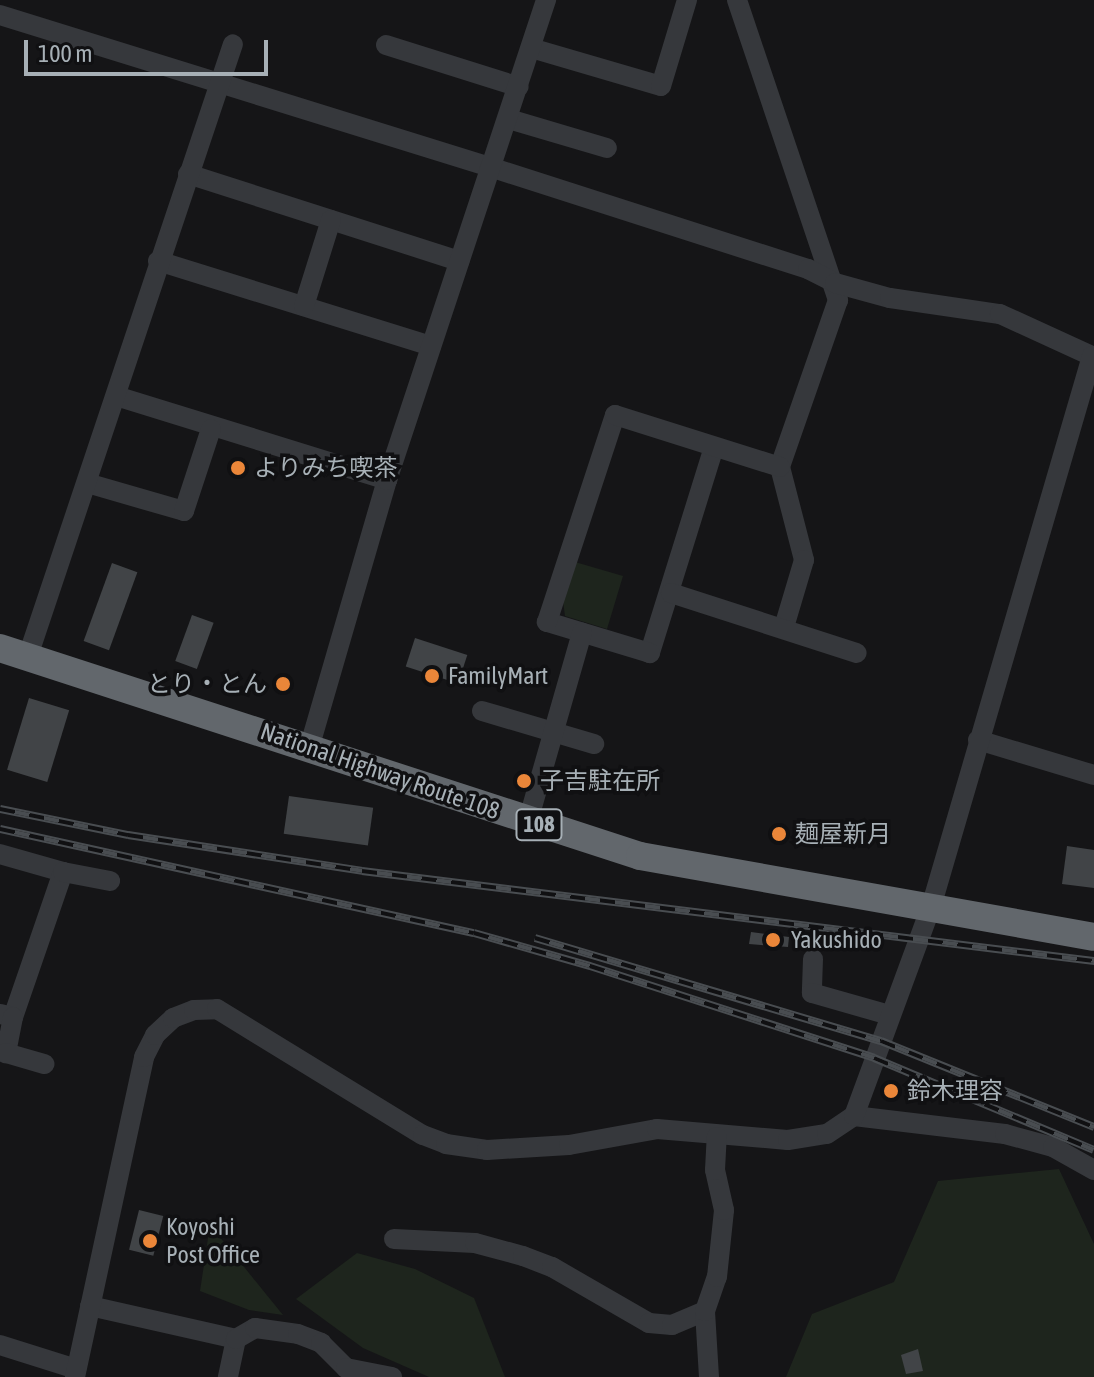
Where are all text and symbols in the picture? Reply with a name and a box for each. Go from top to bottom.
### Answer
scale bar [28,24,272,74]
text: 100 m [38,40,92,67]
place label: よりみち喫茶 [254,454,398,482]
marker: よりみち喫茶 [229,459,247,477]
place label: FamilyMart [448,662,548,690]
marker: FamilyMart [423,667,441,685]
place label: とり・とん [147,670,267,698]
marker: とり・とん [274,675,292,693]
street label: National Highway Route 108 [257,717,503,825]
place label: 子吉駐在所 [540,767,660,795]
marker: 子吉駐在所 [515,772,533,790]
road number: 108 [515,807,563,843]
place label: 麺屋新月 [795,820,891,848]
marker: 麺屋新月 [770,825,788,843]
place label: Yakushido [791,926,882,954]
marker: Yakushido [762,929,784,951]
place label: 鈴木理容 [907,1077,1003,1105]
marker: 鈴木理容 [882,1082,900,1100]
place label: Koyoshi Post Office [166,1213,260,1269]
marker: Koyoshi Post Office [141,1232,159,1250]

